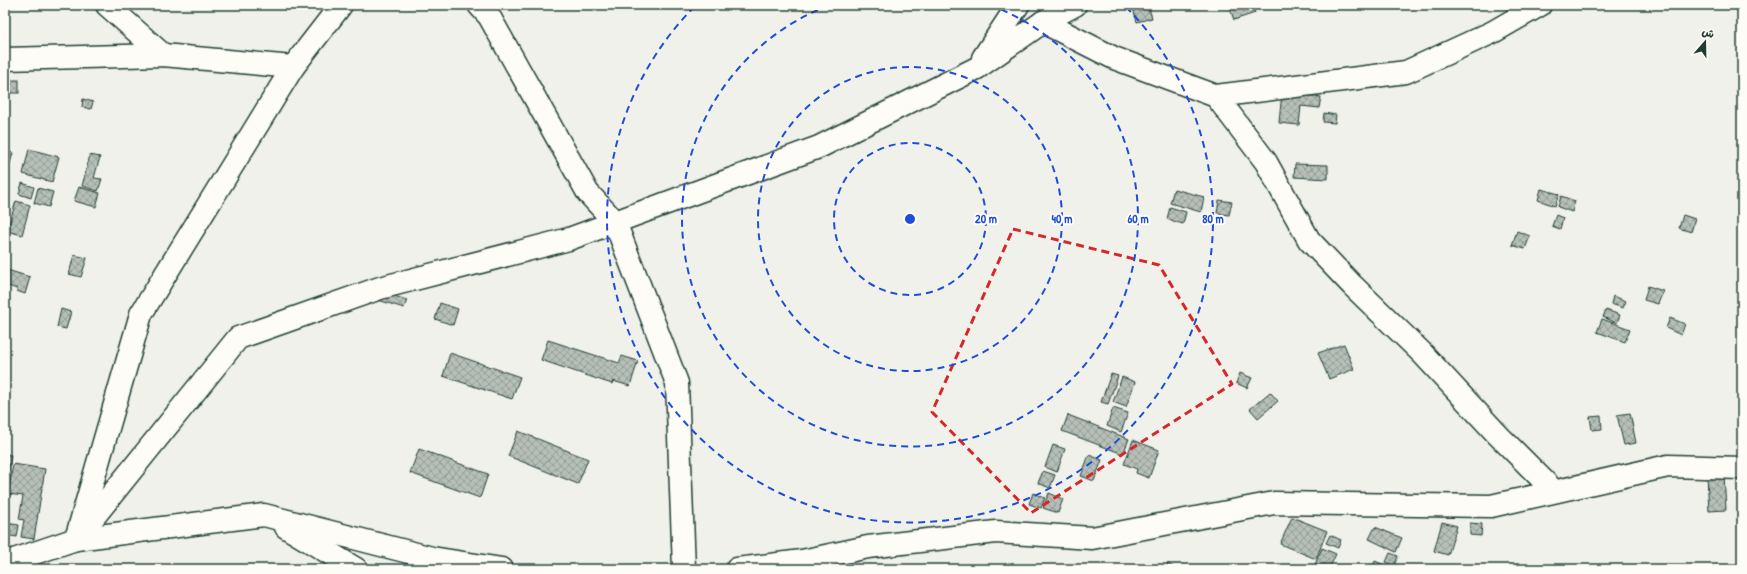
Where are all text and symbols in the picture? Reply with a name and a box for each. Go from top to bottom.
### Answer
north arrow [1685,22,1725,62]
text: ش [1700,24,1717,41]
text: 20 m [975,210,997,227]
text: 40 m [1052,210,1072,227]
text: 60 m [1127,210,1149,227]
text: 80 m [1202,210,1224,227]
centre of rings [903,212,917,226]

